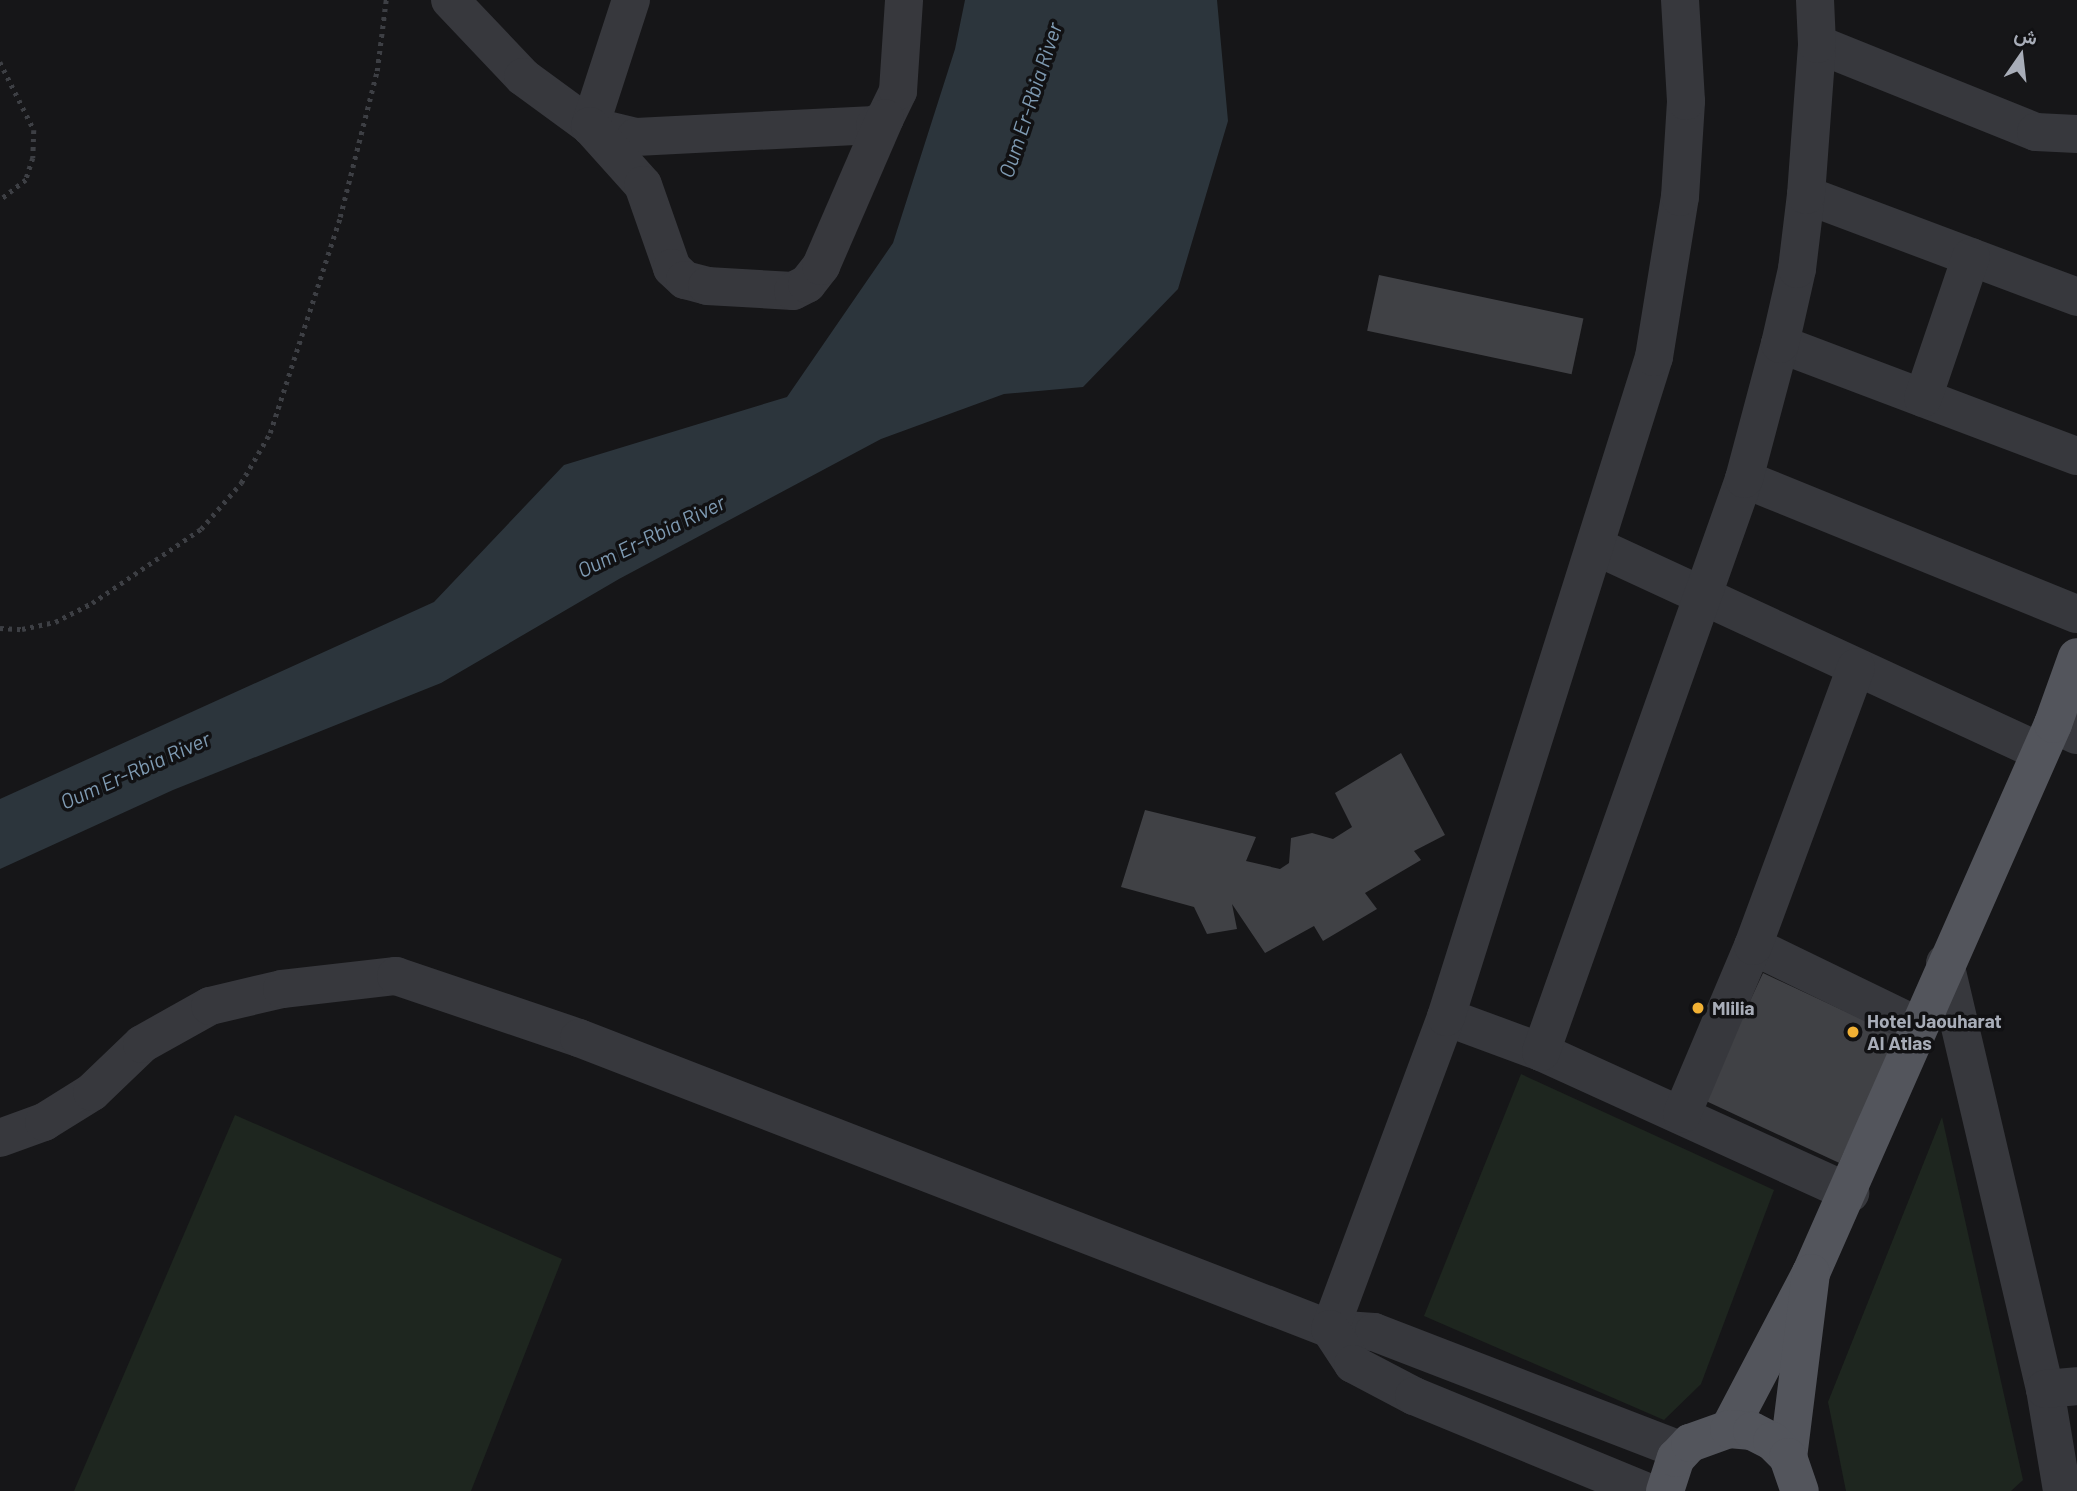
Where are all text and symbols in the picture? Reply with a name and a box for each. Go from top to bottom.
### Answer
water label: Oum Er-Rbia River [993,19,1067,181]
north arrow [1986,21,2056,91]
text: ش [2012,21,2040,49]
water label: Oum Er-Rbia River [573,489,729,583]
water label: Oum Er-Rbia River [56,726,214,814]
place label: Mlilia [1712,997,1755,1019]
marker: Mlilia [1690,1000,1706,1016]
place label: Hotel Jaouharat Al Atlas [1867,1010,2002,1054]
marker: Hotel Jaouharat Al Atlas [1845,1024,1861,1040]

